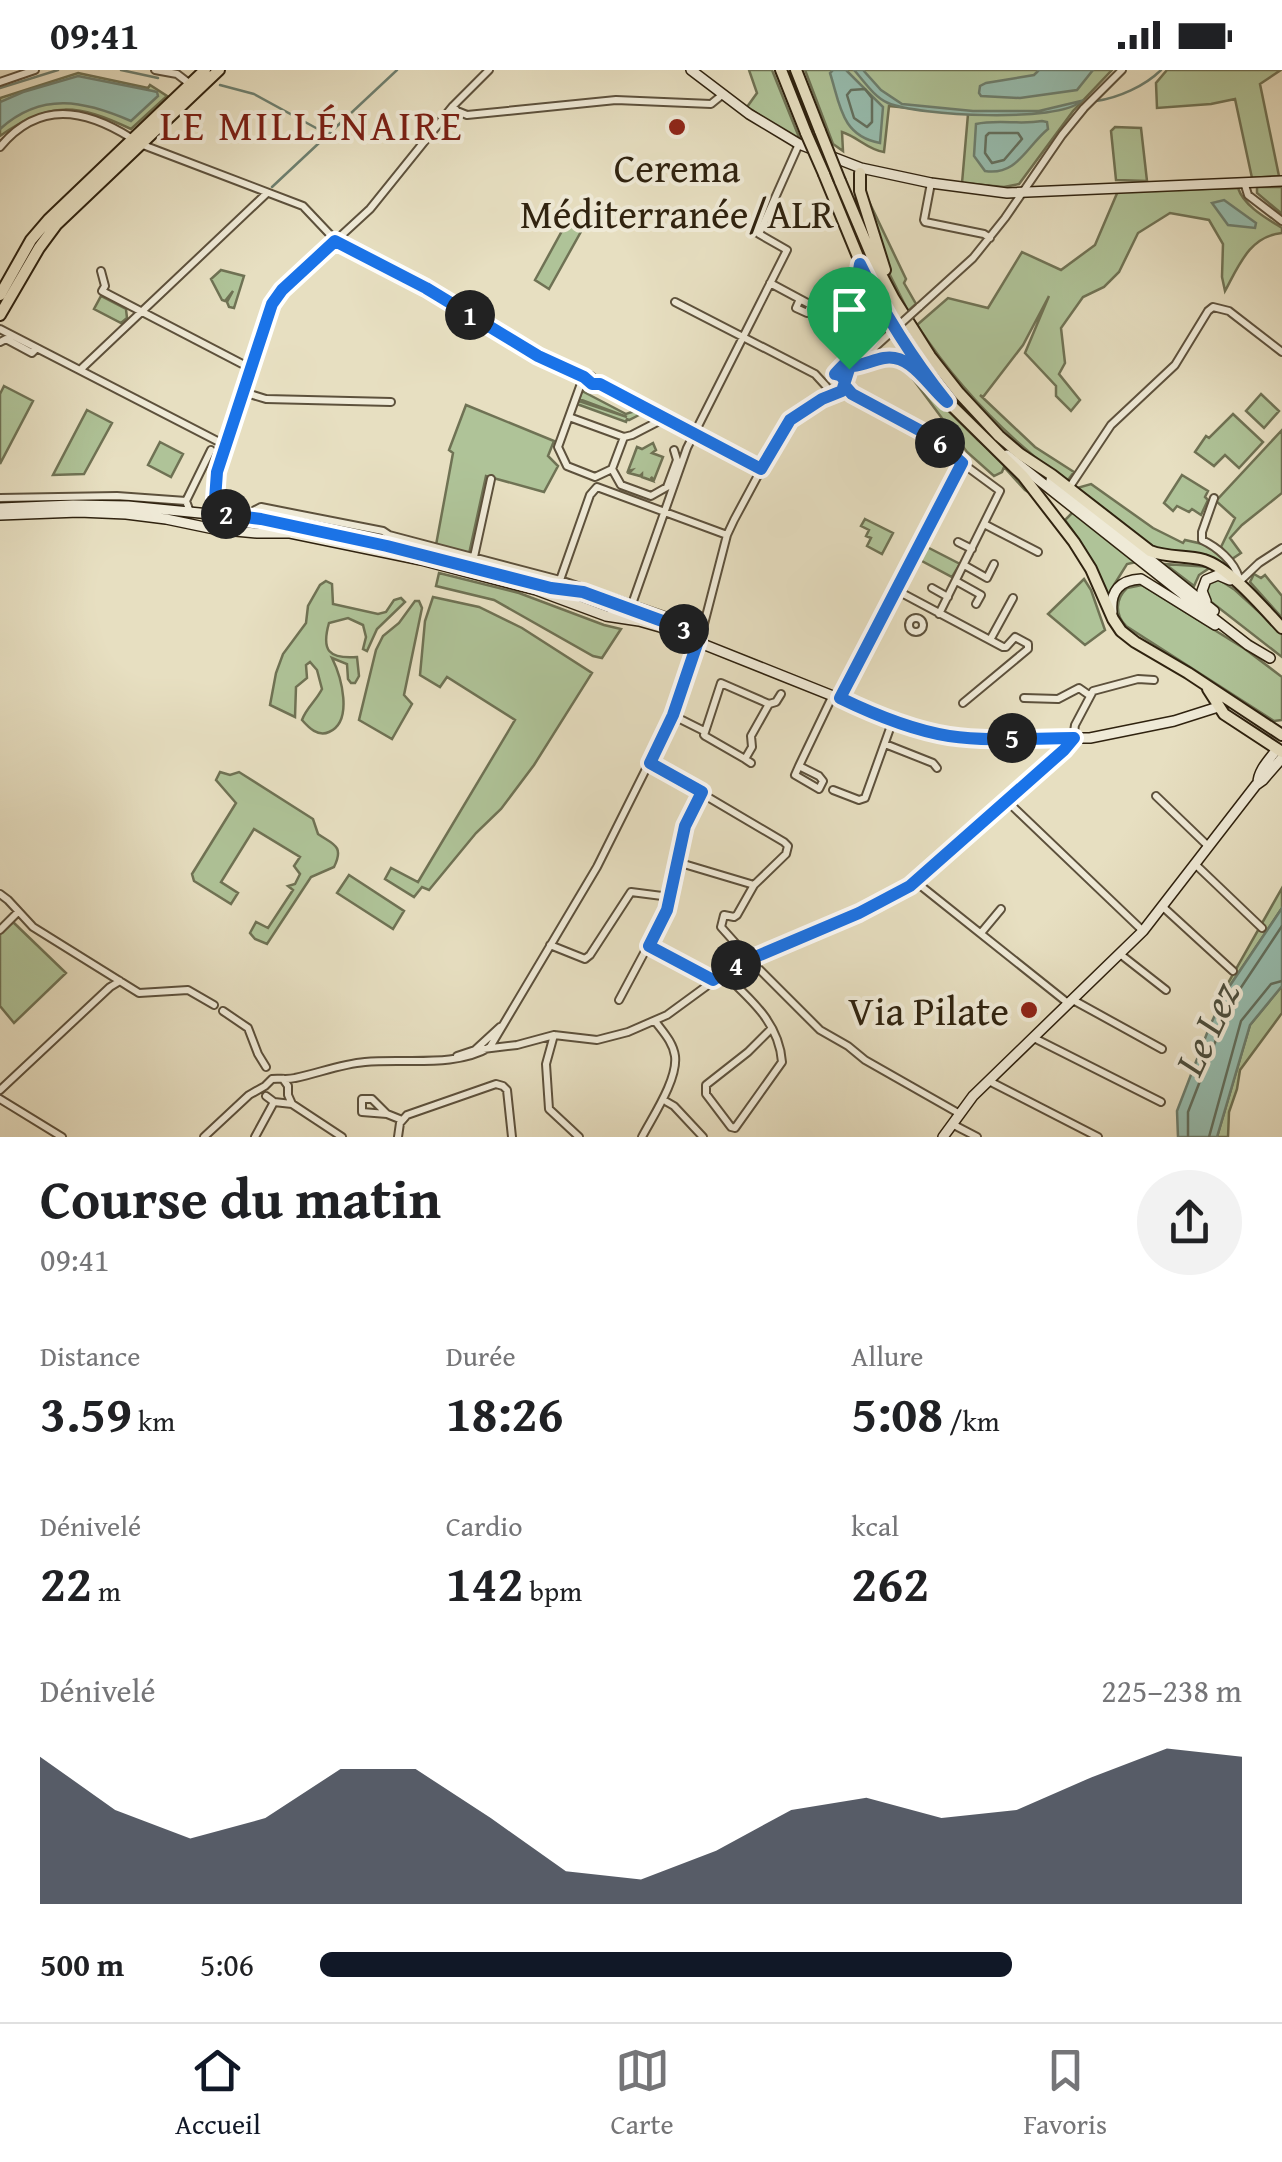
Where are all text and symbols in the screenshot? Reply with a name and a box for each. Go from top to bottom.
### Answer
text: 09:41 [50,7,140,63]
district label: LE MILLÉNAIRE [160,94,464,155]
marker: Cerema Méditerranée/ALR [666,116,688,138]
place label: Cerema Méditerranée/ALR [520,138,834,243]
pin [807,267,892,370]
icon: arrive [822,282,877,337]
pin: 1 [445,290,495,340]
text: 1 [463,294,477,335]
pin: 6 [915,418,965,468]
text: 6 [933,422,947,463]
pin: 2 [201,489,251,539]
text: 2 [219,493,233,534]
pin: 3 [659,604,709,654]
text: 3 [677,608,691,649]
pin: 5 [987,713,1037,763]
text: 5 [1005,717,1019,758]
pin: 4 [711,940,761,990]
text: 4 [729,944,743,985]
water label: Le Lez [1157,971,1254,1086]
place label: Via Pilate [848,981,1009,1040]
marker: Via Pilate [1018,999,1040,1021]
text: Course du matin [40,1158,441,1238]
button: share [1137,1170,1242,1275]
text: 09:41 [40,1236,109,1283]
text: Distance [40,1335,140,1376]
text: Durée [446,1335,516,1376]
text: Allure [851,1335,923,1376]
text: 3.59 [40,1376,132,1449]
text: 18:26 [446,1376,563,1449]
text: 5:08 [851,1376,943,1449]
text: km [132,1400,175,1441]
text: /km [943,1400,1000,1441]
text: Dénivelé [40,1505,141,1546]
text: Cardio [446,1505,522,1546]
text: kcal [851,1505,899,1546]
text: 22 [40,1546,92,1619]
text: 142 [446,1546,523,1619]
text: 262 [851,1546,929,1619]
text: m [92,1570,121,1611]
text: bpm [523,1570,582,1611]
text: Dénivelé [40,1667,156,1714]
text: 225–238 m [1101,1667,1242,1714]
text: 500 m [40,1941,124,1988]
text: 5:06 [200,1941,254,1988]
tab: Accueil [175,2043,261,2144]
tab: Carte [611,2043,674,2144]
tab: Favoris [1023,2043,1107,2144]

